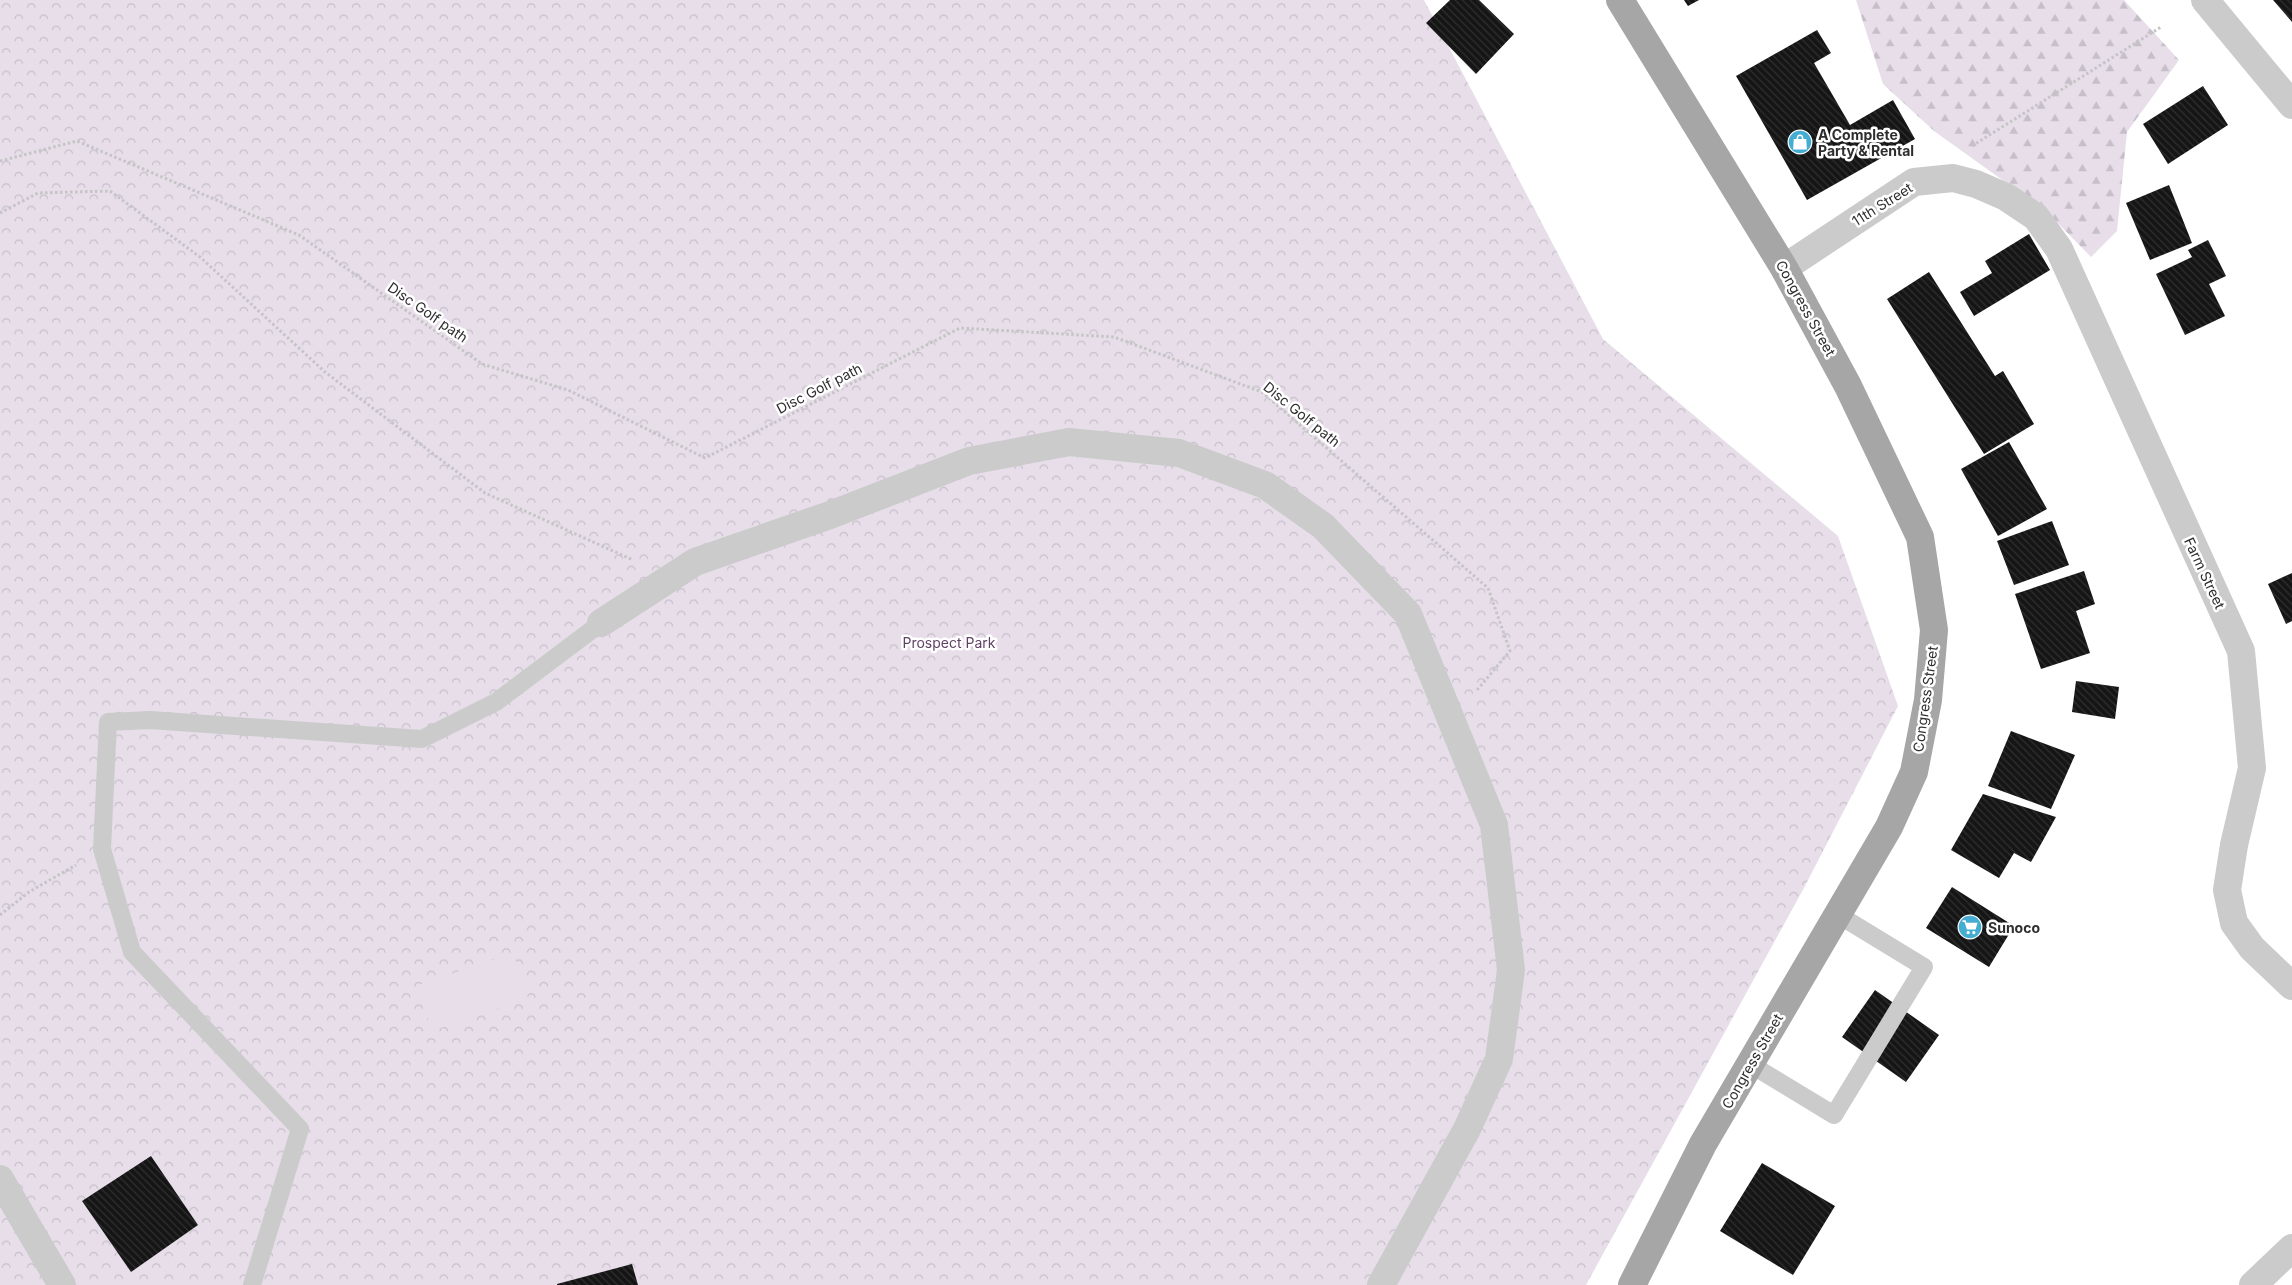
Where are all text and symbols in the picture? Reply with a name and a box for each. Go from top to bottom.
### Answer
place label: A Complete Party & Rental [1818,126,1914,159]
shop icon: A Complete Party & Rental [1787,129,1813,155]
street label: 11th Street [1849,179,1916,229]
street label: Congress Street [1773,257,1840,359]
street label: Disc Golf path [385,278,471,346]
street label: Disc Golf path [773,359,865,417]
street label: Disc Golf path [1260,378,1344,450]
street label: Farm Street [2181,535,2229,612]
park label: Prospect Park [903,634,996,651]
street label: Congress Street [1909,644,1941,753]
supermarket icon: Sunoco [1957,914,1983,940]
place label: Sunoco [1988,919,2040,936]
street label: Congress Street [1718,1010,1786,1112]

